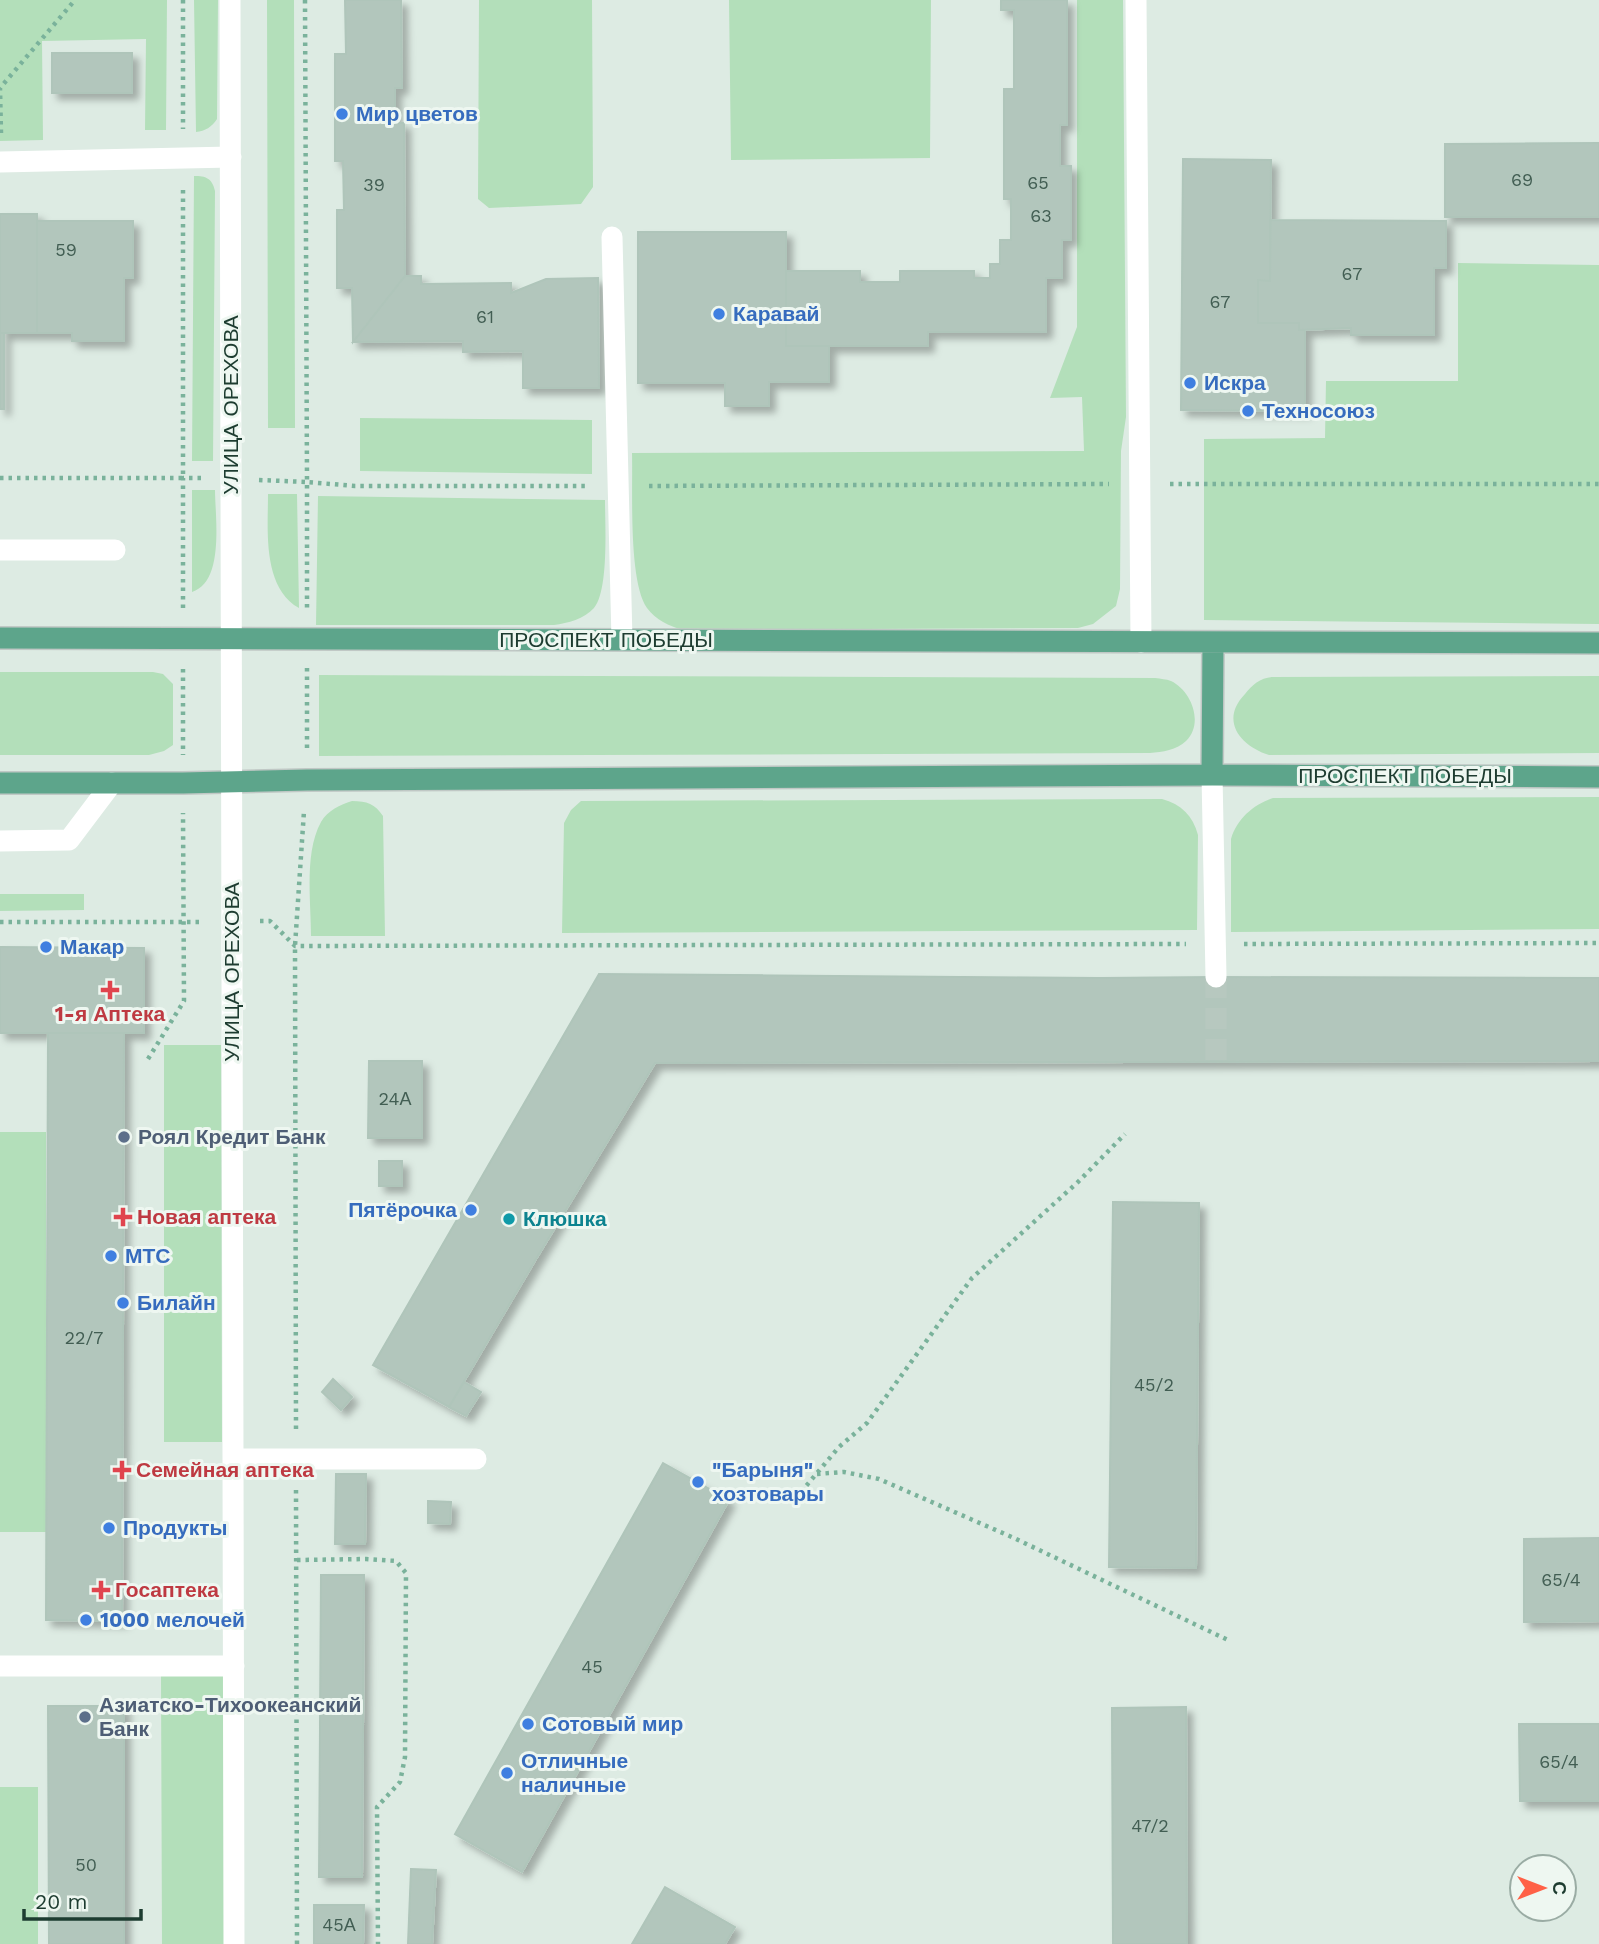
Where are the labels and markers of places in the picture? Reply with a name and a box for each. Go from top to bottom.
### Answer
place label: Мир цветов [356,101,478,126]
marker: Мир цветов [334,106,350,122]
place label: Каравай [733,301,819,326]
marker: Каравай [711,306,727,322]
place label: Искра [1204,370,1266,395]
marker: Искра [1182,375,1198,391]
place label: Техносоюз [1262,398,1375,423]
marker: Техносоюз [1240,403,1256,419]
place label: Макар [60,934,124,959]
marker: Макар [38,939,54,955]
marker: 1-я Аптека [102,982,118,998]
place label: 1-я Аптека [55,1001,166,1026]
place label: Роял Кредит Банк [138,1124,326,1149]
marker: Роял Кредит Банк [116,1129,132,1145]
place label: Пятёрочка [348,1197,457,1222]
marker: Пятёрочка [463,1202,479,1218]
place label: Новая аптека [137,1204,276,1229]
place label: Клюшка [523,1206,607,1231]
marker: Новая аптека [115,1209,131,1225]
marker: Клюшка [501,1211,517,1227]
place label: МТС [125,1243,171,1268]
marker: МТС [103,1248,119,1264]
place label: Билайн [137,1290,216,1315]
marker: Билайн [115,1295,131,1311]
place label: Семейная аптека [136,1457,314,1482]
place label: "Барыня" хозтовары [712,1457,824,1506]
marker: Семейная аптека [114,1462,130,1478]
marker: "Барыня" хозтовары [690,1474,706,1490]
place label: Продукты [123,1515,227,1540]
marker: Продукты [101,1520,117,1536]
place label: Госаптека [115,1577,219,1602]
marker: Госаптека [93,1582,109,1598]
place label: 1000 мелочей [100,1607,245,1632]
marker: 1000 мелочей [78,1612,94,1628]
place label: Азиатско-Тихоокеанский Банк [99,1692,361,1741]
marker: Азиатско-Тихоокеанский Банк [77,1709,93,1725]
place label: Сотовый мир [542,1711,683,1736]
marker: Сотовый мир [520,1716,536,1732]
place label: Отличные наличные [521,1748,628,1797]
marker: Отличные наличные [499,1765,515,1781]

